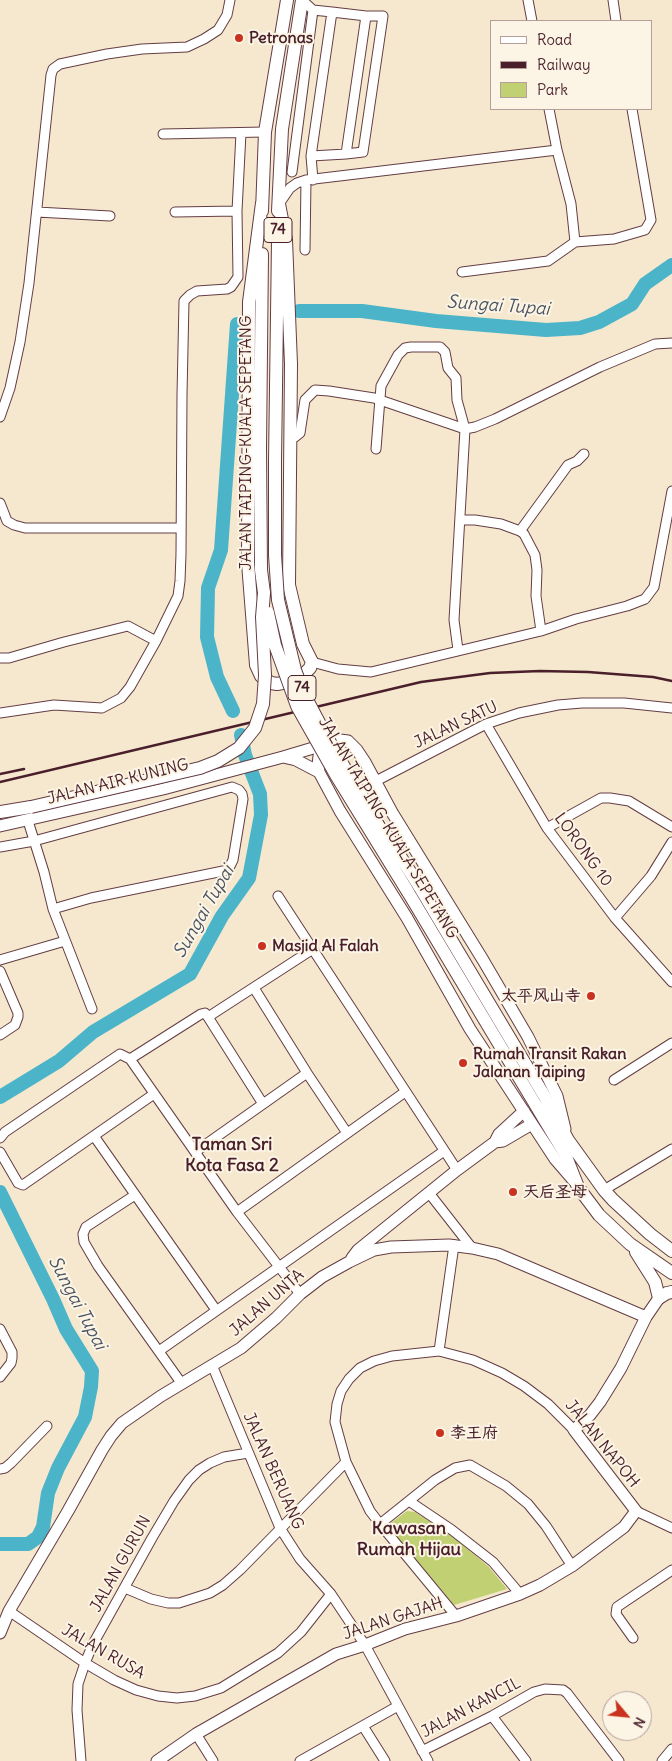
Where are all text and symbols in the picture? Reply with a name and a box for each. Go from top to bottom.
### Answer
legend [490,20,652,110]
place label: Petronas [249,28,313,48]
text: Road [537,30,572,49]
marker: Petronas [233,32,245,44]
text: Railway [537,55,591,74]
text: Park [537,80,568,99]
road number: 74 [264,218,292,242]
water label: Sungai Tupai [446,292,550,320]
street label: JALAN TAIPING-KUALA SEPETANG [236,316,256,570]
road number: 74 [288,676,316,700]
street label: JALAN SATU [411,697,501,753]
street label: JALAN TAIPING-KUALA SEPETANG [314,714,462,942]
street label: JALAN AIR KUNING [45,755,191,809]
street label: LORONG 10 [550,809,616,891]
water label: Sungai Tupai [169,862,239,962]
place label: Masjid Al Falah [272,936,379,956]
marker: Masjid Al Falah [256,940,268,952]
place label: 太平风山寺 [501,986,581,1006]
marker: 太平风山寺 [585,990,597,1002]
place label: Rumah Transit Rakan Jalanan Taiping [473,1044,626,1082]
marker: Rumah Transit Rakan Jalanan Taiping [457,1057,469,1069]
district label: Taman Sri Kota Fasa 2 [185,1134,279,1176]
place label: 天后圣母 [523,1182,587,1202]
marker: 天后圣母 [507,1186,519,1198]
water label: Sungai Tupai [43,1253,111,1353]
street label: JALAN UNTA [226,1265,308,1341]
street label: JALAN NAPOH [561,1396,643,1492]
street label: JALAN BERUANG [239,1409,307,1533]
place label: 李王府 [450,1423,498,1443]
marker: 李王府 [434,1427,446,1439]
street label: JALAN GURUN [87,1513,155,1615]
district label: Kawasan Rumah Hijau [357,1518,461,1560]
street label: JALAN GAJAH [341,1594,445,1644]
street label: JALAN RUSA [58,1621,148,1683]
street label: JALAN KANCIL [418,1674,524,1742]
north arrow [602,1691,652,1741]
text: N [629,1714,650,1731]

